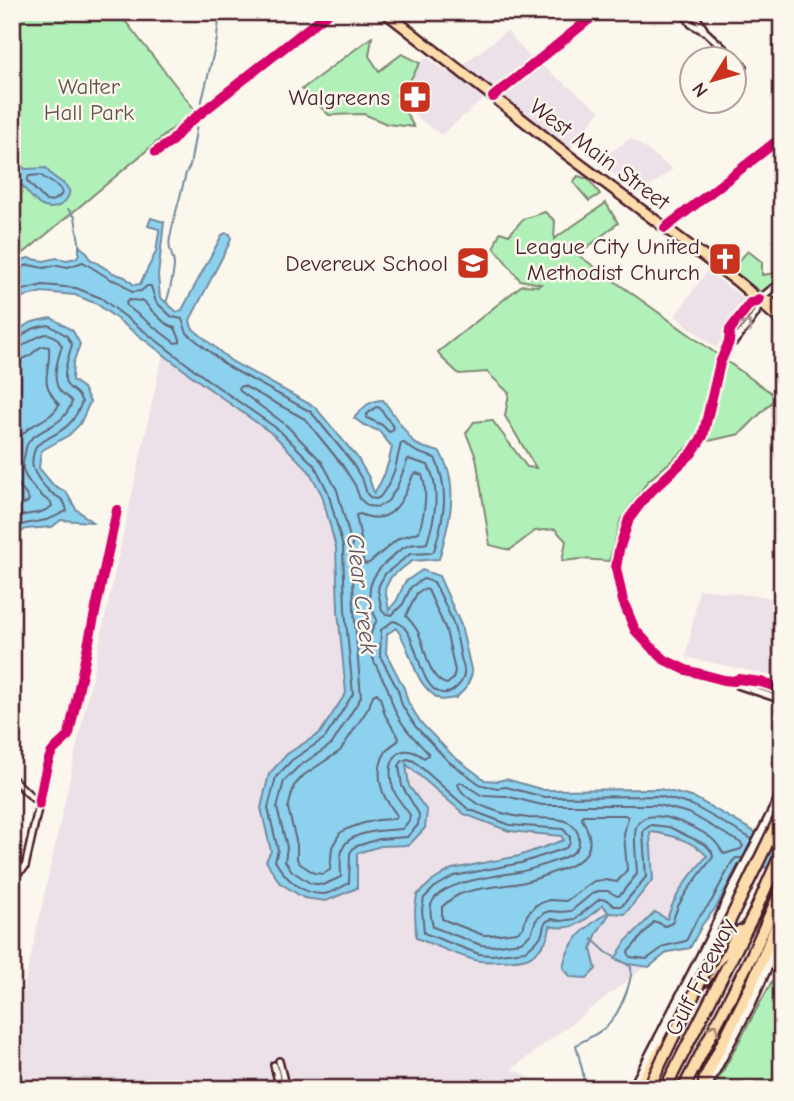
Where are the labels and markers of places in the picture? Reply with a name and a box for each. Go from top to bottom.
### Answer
pharmacy icon: Walgreens [396,78,434,116]
place label: Walgreens [289,84,390,111]
place label: League City United Methodist Church [515,233,700,286]
church icon: League City United Methodist Church [706,240,744,278]
school or university icon: Devereux School [454,244,492,282]
place label: Devereux School [285,250,448,277]

